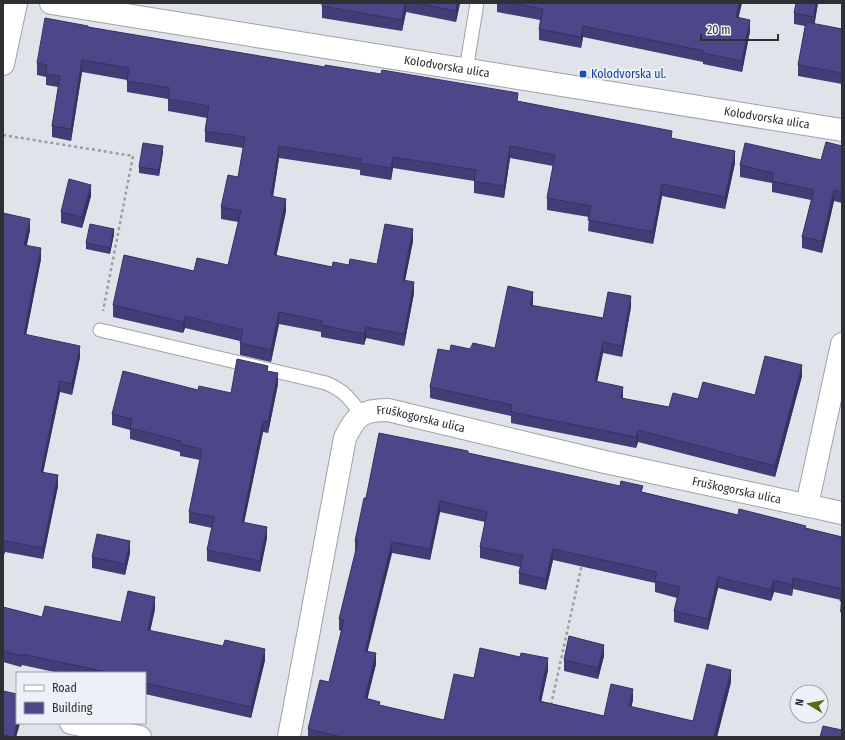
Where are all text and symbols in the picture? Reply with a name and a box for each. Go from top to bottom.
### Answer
scale bar [701,16,778,42]
text: 20 m [707,23,731,37]
street label: Kolodvorska ulica [403,53,491,80]
place label: Kolodvorska ul. [591,67,667,81]
marker: Kolodvorska ul. [578,69,588,79]
street label: Kolodvorska ulica [723,104,811,132]
street label: Fruškogorska ulica [376,403,467,435]
street label: Fruškogorska ulica [691,474,783,507]
legend [16,672,146,724]
text: Road [52,681,77,695]
north arrow [789,684,829,724]
text: N [793,698,807,707]
text: Building [52,701,93,715]

